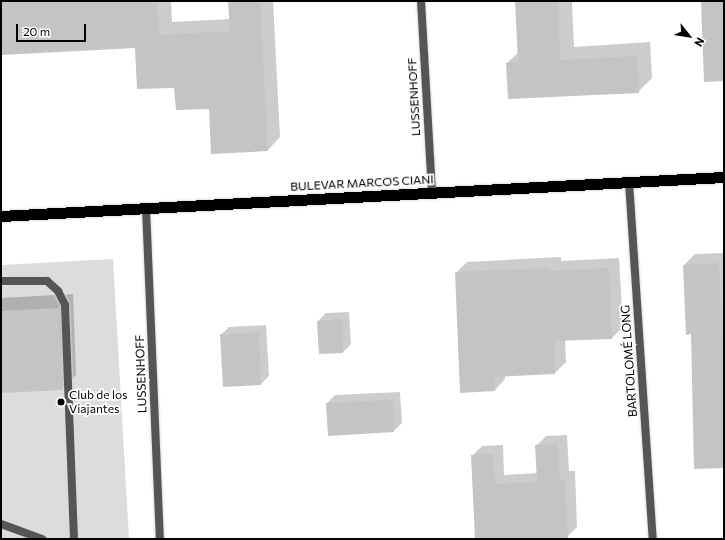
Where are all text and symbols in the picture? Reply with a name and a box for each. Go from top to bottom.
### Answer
scale bar [18,16,88,42]
north arrow [669,16,709,56]
text: 20 m [23,24,50,38]
text: N [692,35,708,49]
street label: LUSSENHOFF [405,58,423,136]
street label: BULEVAR MARCOS CIANI [290,172,434,194]
street label: BARTOLOMÉ LONG [618,304,640,418]
street label: LUSSENHOFF [132,335,150,413]
place label: Club de los Viajantes [69,388,127,416]
marker: Club de los Viajantes [56,397,66,407]

